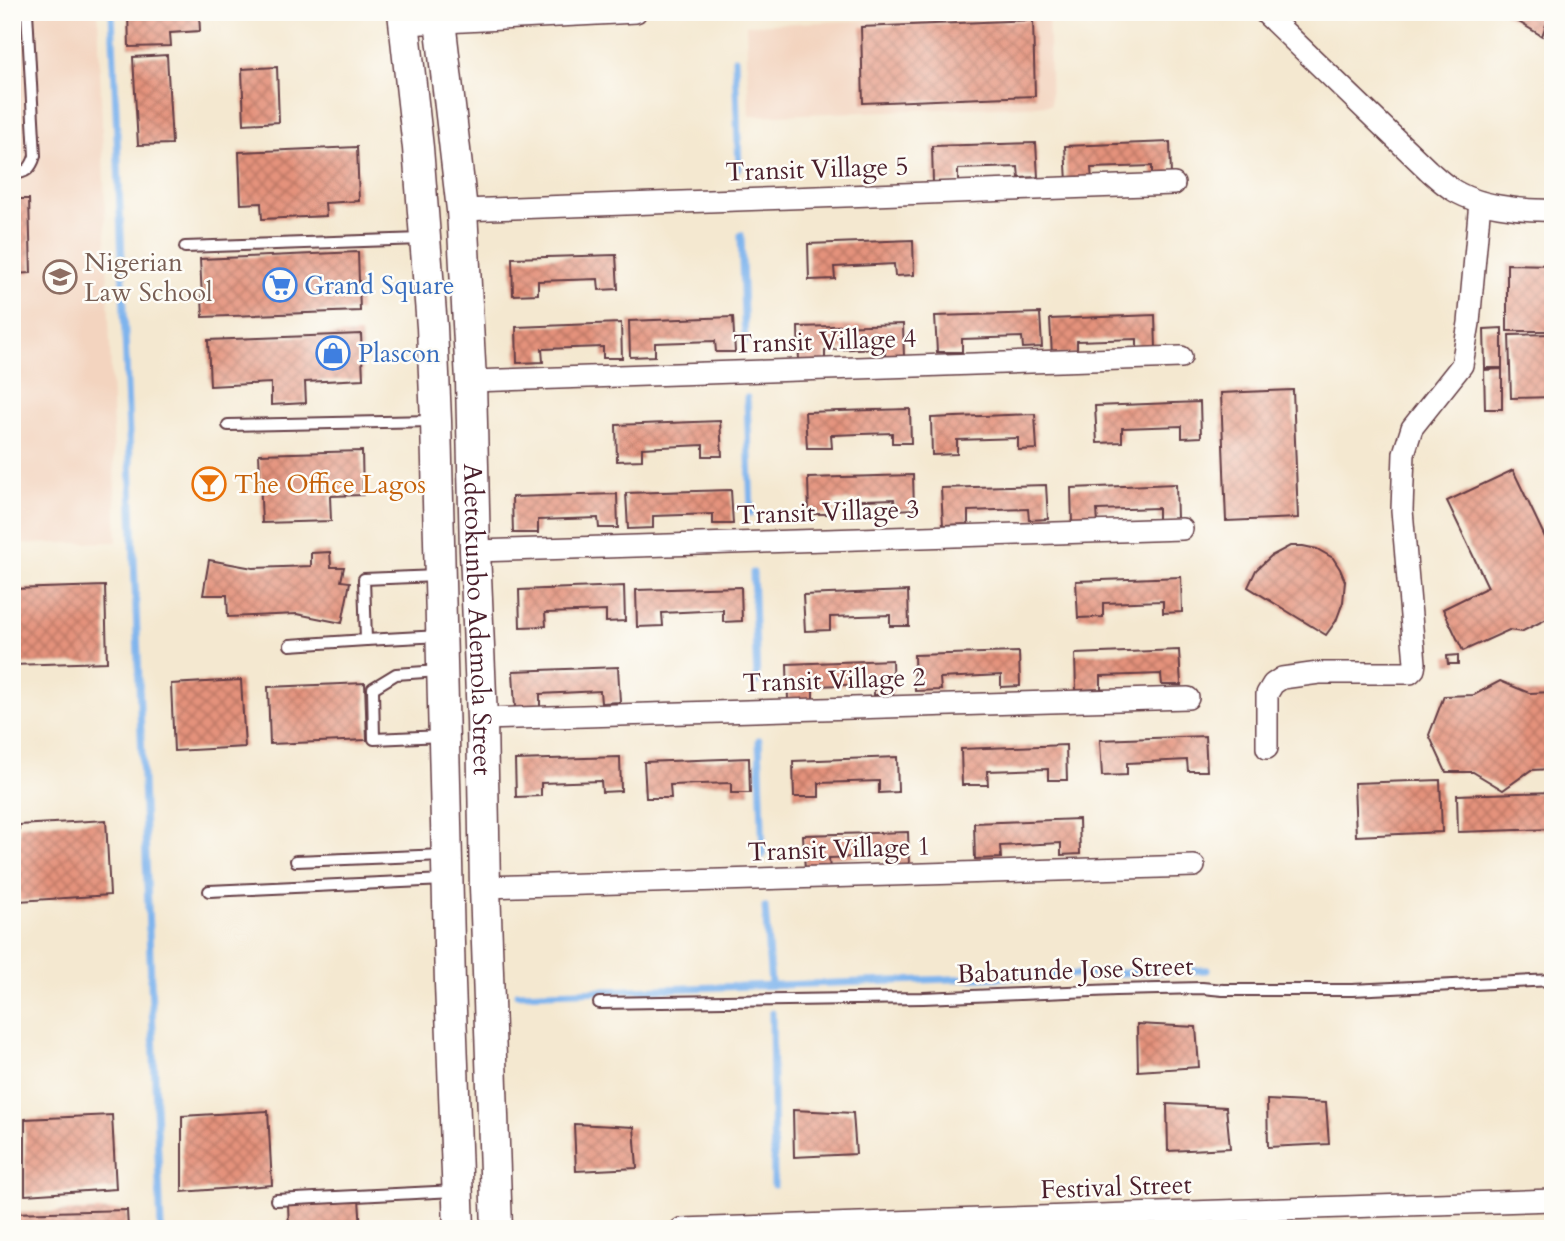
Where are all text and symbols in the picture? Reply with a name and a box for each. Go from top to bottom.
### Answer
street label: Transit Village 5 [725,148,909,190]
place label: Nigerian Law School [84,245,213,310]
school or university icon: Nigerian Law School [41,258,79,296]
supermarket icon: Grand Square [261,266,299,304]
place label: Grand Square [304,268,455,303]
street label: Transit Village 4 [733,320,917,362]
shop icon: Plascon [314,334,352,372]
place label: Plascon [358,336,441,371]
street label: Adetokunbo Ademola Street [455,463,501,776]
bar icon: The Office Lagos [190,465,228,503]
place label: The Office Lagos [234,467,426,502]
street label: Transit Village 3 [736,491,920,533]
street label: Transit Village 2 [742,659,926,701]
street label: Transit Village 1 [747,828,931,870]
street label: Babatunde Jose Street [956,948,1194,992]
street label: Festival Street [1040,1167,1192,1207]

